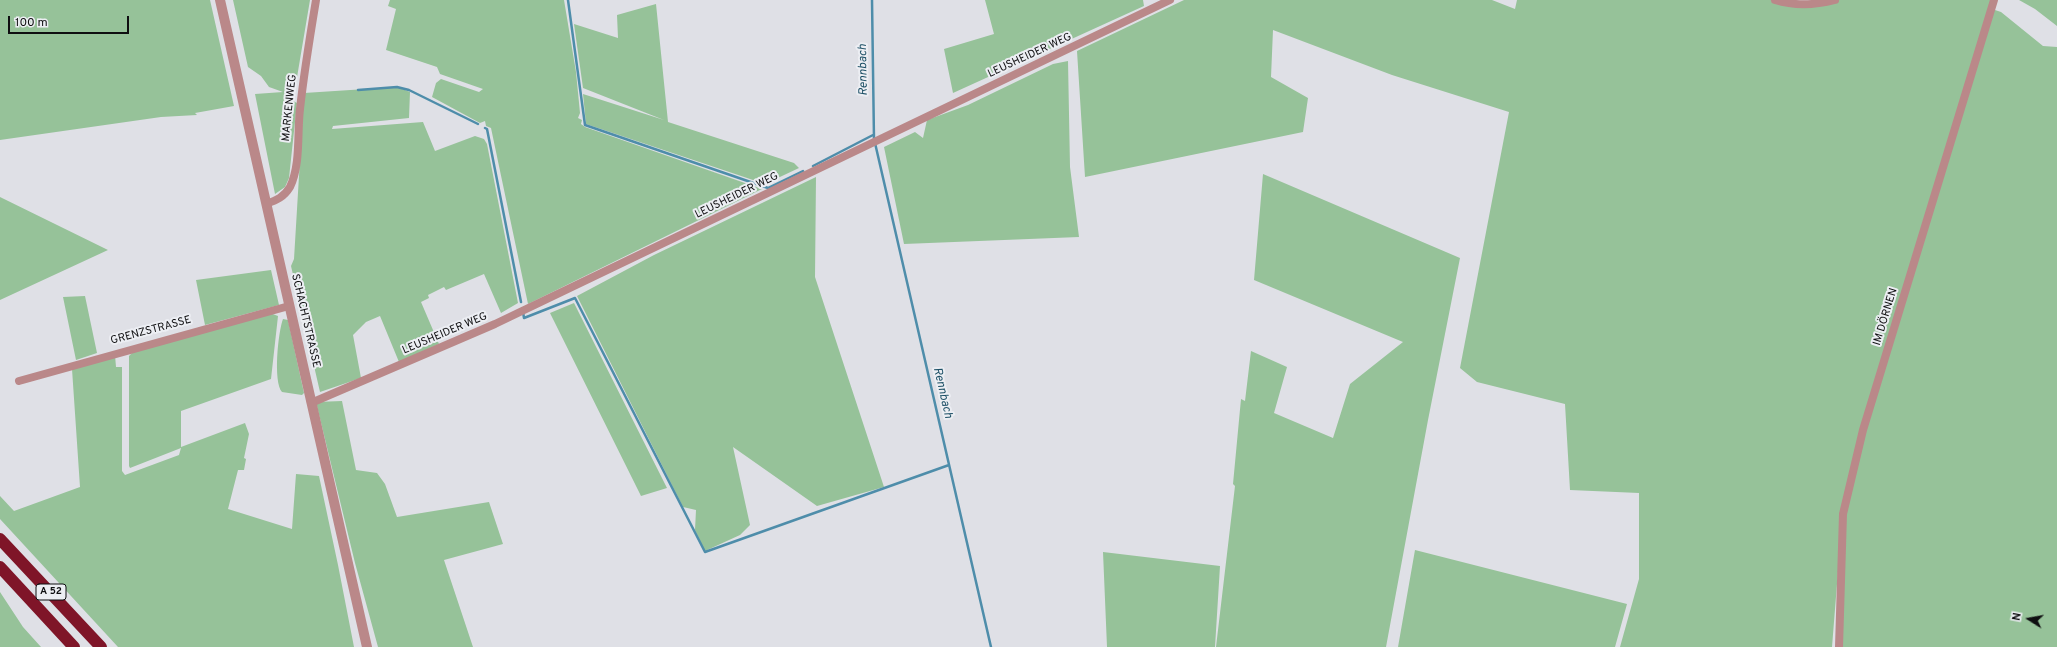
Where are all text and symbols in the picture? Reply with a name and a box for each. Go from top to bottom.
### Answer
scale bar [10,8,131,34]
text: 100 m [15,15,48,31]
street label: LEUSHEIDER WEG [986,31,1074,81]
water label: Rennbach [856,44,872,96]
street label: MARKENWEG [280,74,300,142]
street label: LEUSHEIDER WEG [693,170,781,222]
street label: SCHACHTSTRASSE [288,273,322,369]
street label: IM DÖRNEN [1871,287,1901,347]
street label: LEUSHEIDER WEG [401,310,489,358]
street label: GRENZSTRASSE [109,314,193,348]
water label: Rennbach [929,366,955,420]
road number: A 52 [36,584,66,600]
north arrow [2009,599,2049,639]
text: N [2010,611,2025,622]

